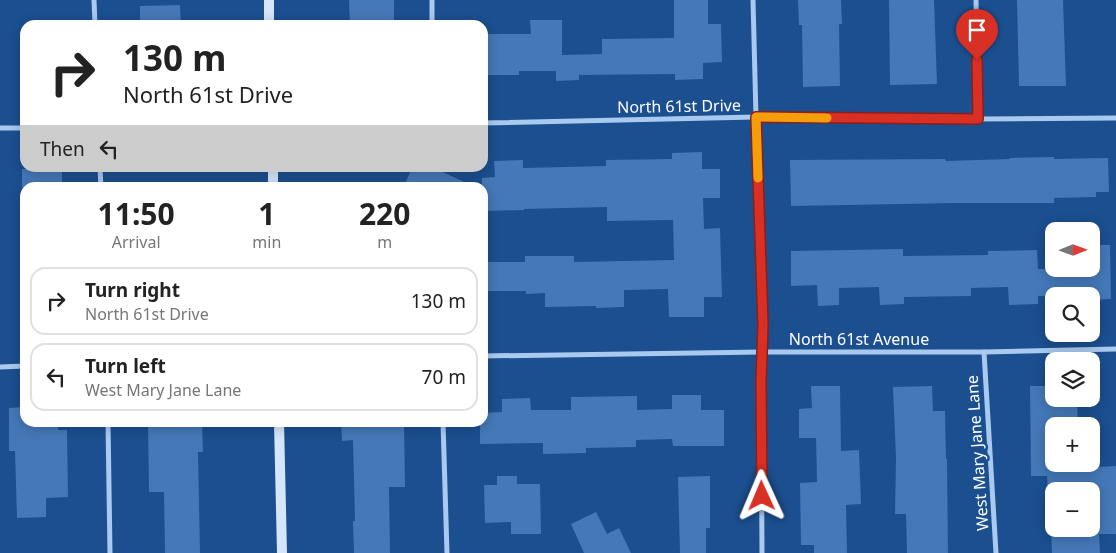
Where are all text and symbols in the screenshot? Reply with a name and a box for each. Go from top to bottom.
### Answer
pin [956,9,998,60]
icon: arrive [963,16,991,44]
text: 130 m [123,34,226,81]
icon: right [40,40,105,105]
text: North 61st Drive [123,79,293,109]
street label: North 61st Drive [617,94,741,118]
icon: left [95,135,123,163]
text: Then [40,136,85,162]
text: 11:50 [98,193,175,234]
text: 1 [258,193,275,234]
text: 220 [359,193,410,234]
north arrow [1045,222,1100,278]
map controls [1045,222,1100,537]
text: Arrival [112,231,161,253]
text: min [252,231,281,253]
text: m [377,231,392,253]
text: Turn right [85,277,180,303]
icon: right [42,287,70,315]
button: search [1045,287,1100,342]
text: 130 m [411,288,466,314]
text: North 61st Drive [85,303,209,325]
street label: North 61st Avenue [789,328,929,350]
button: layers [1045,352,1100,407]
text: Turn left [85,353,166,379]
icon: left [42,363,70,391]
text: 70 m [422,364,466,390]
street label: West Mary Jane Lane [961,374,993,532]
text: West Mary Jane Lane [85,379,241,401]
button: + [1045,417,1100,472]
position arrow [735,469,787,521]
button: − [1045,482,1100,537]

